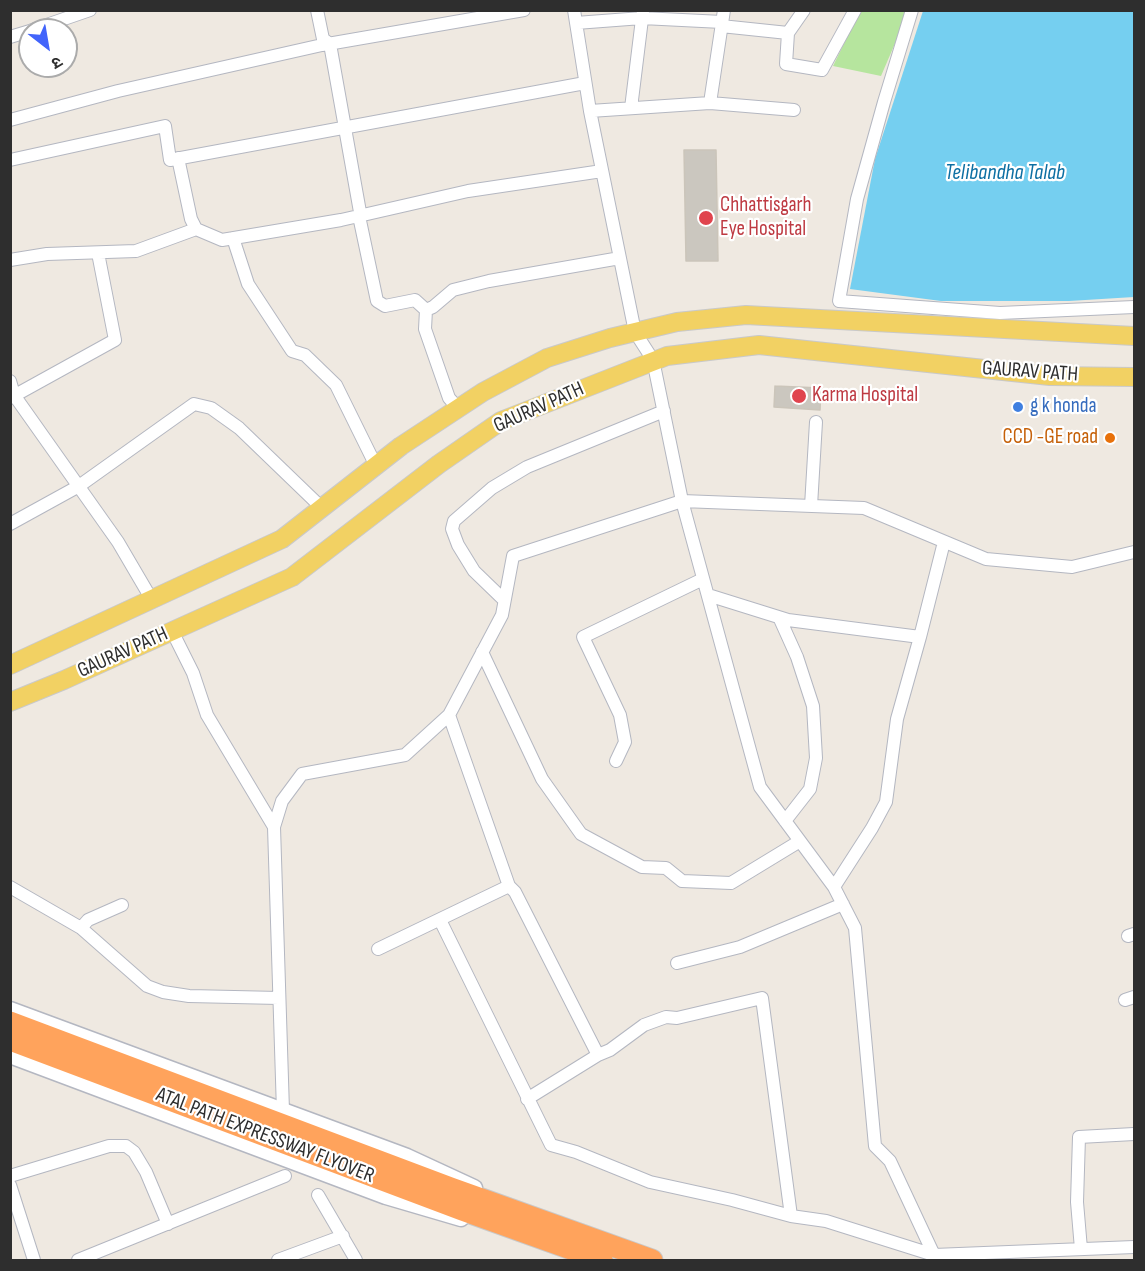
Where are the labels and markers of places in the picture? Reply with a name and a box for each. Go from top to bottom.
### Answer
place label: Chhattisgarh Eye Hospital [720,193,812,243]
marker: Chhattisgarh Eye Hospital [697,209,715,227]
place label: Karma Hospital [812,383,918,409]
marker: Karma Hospital [790,387,808,405]
place label: g k honda [1030,394,1097,420]
marker: g k honda [1011,400,1025,414]
place label: CCD -GE road [1003,425,1098,451]
marker: CCD -GE road [1103,431,1117,445]

